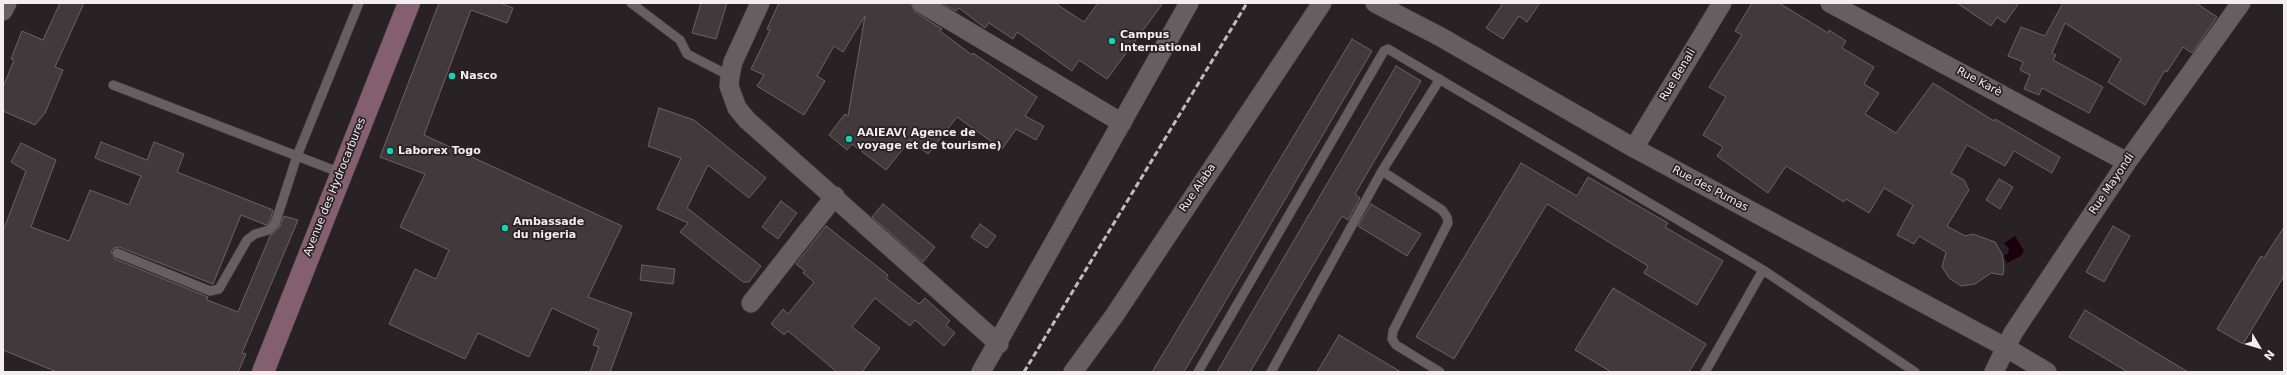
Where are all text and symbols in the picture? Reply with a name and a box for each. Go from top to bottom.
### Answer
place label: Campus International [1120,28,1201,54]
marker: Campus International [1107,36,1117,46]
street label: Rue Benali [1657,47,1699,103]
street label: Rue Karè [1954,65,2004,99]
place label: Nasco [460,69,497,83]
marker: Nasco [447,71,457,81]
street label: Avenue des Hydrocarbures [301,116,369,258]
place label: AAIEAV( Agence de voyage et de tourisme) [857,126,1002,152]
marker: AAIEAV( Agence de voyage et de tourisme) [844,134,854,144]
place label: Laborex Togo [398,144,481,158]
marker: Laborex Togo [385,146,395,156]
street label: Rue Mayondi [2087,151,2137,217]
street label: Rue Alaba [1177,161,1219,215]
street label: Rue des Pumas [1670,163,1750,215]
place label: Ambassade du nigeria [513,215,584,241]
marker: Ambassade du nigeria [500,223,510,233]
north arrow [2239,327,2279,367]
text: N [2261,347,2277,362]

